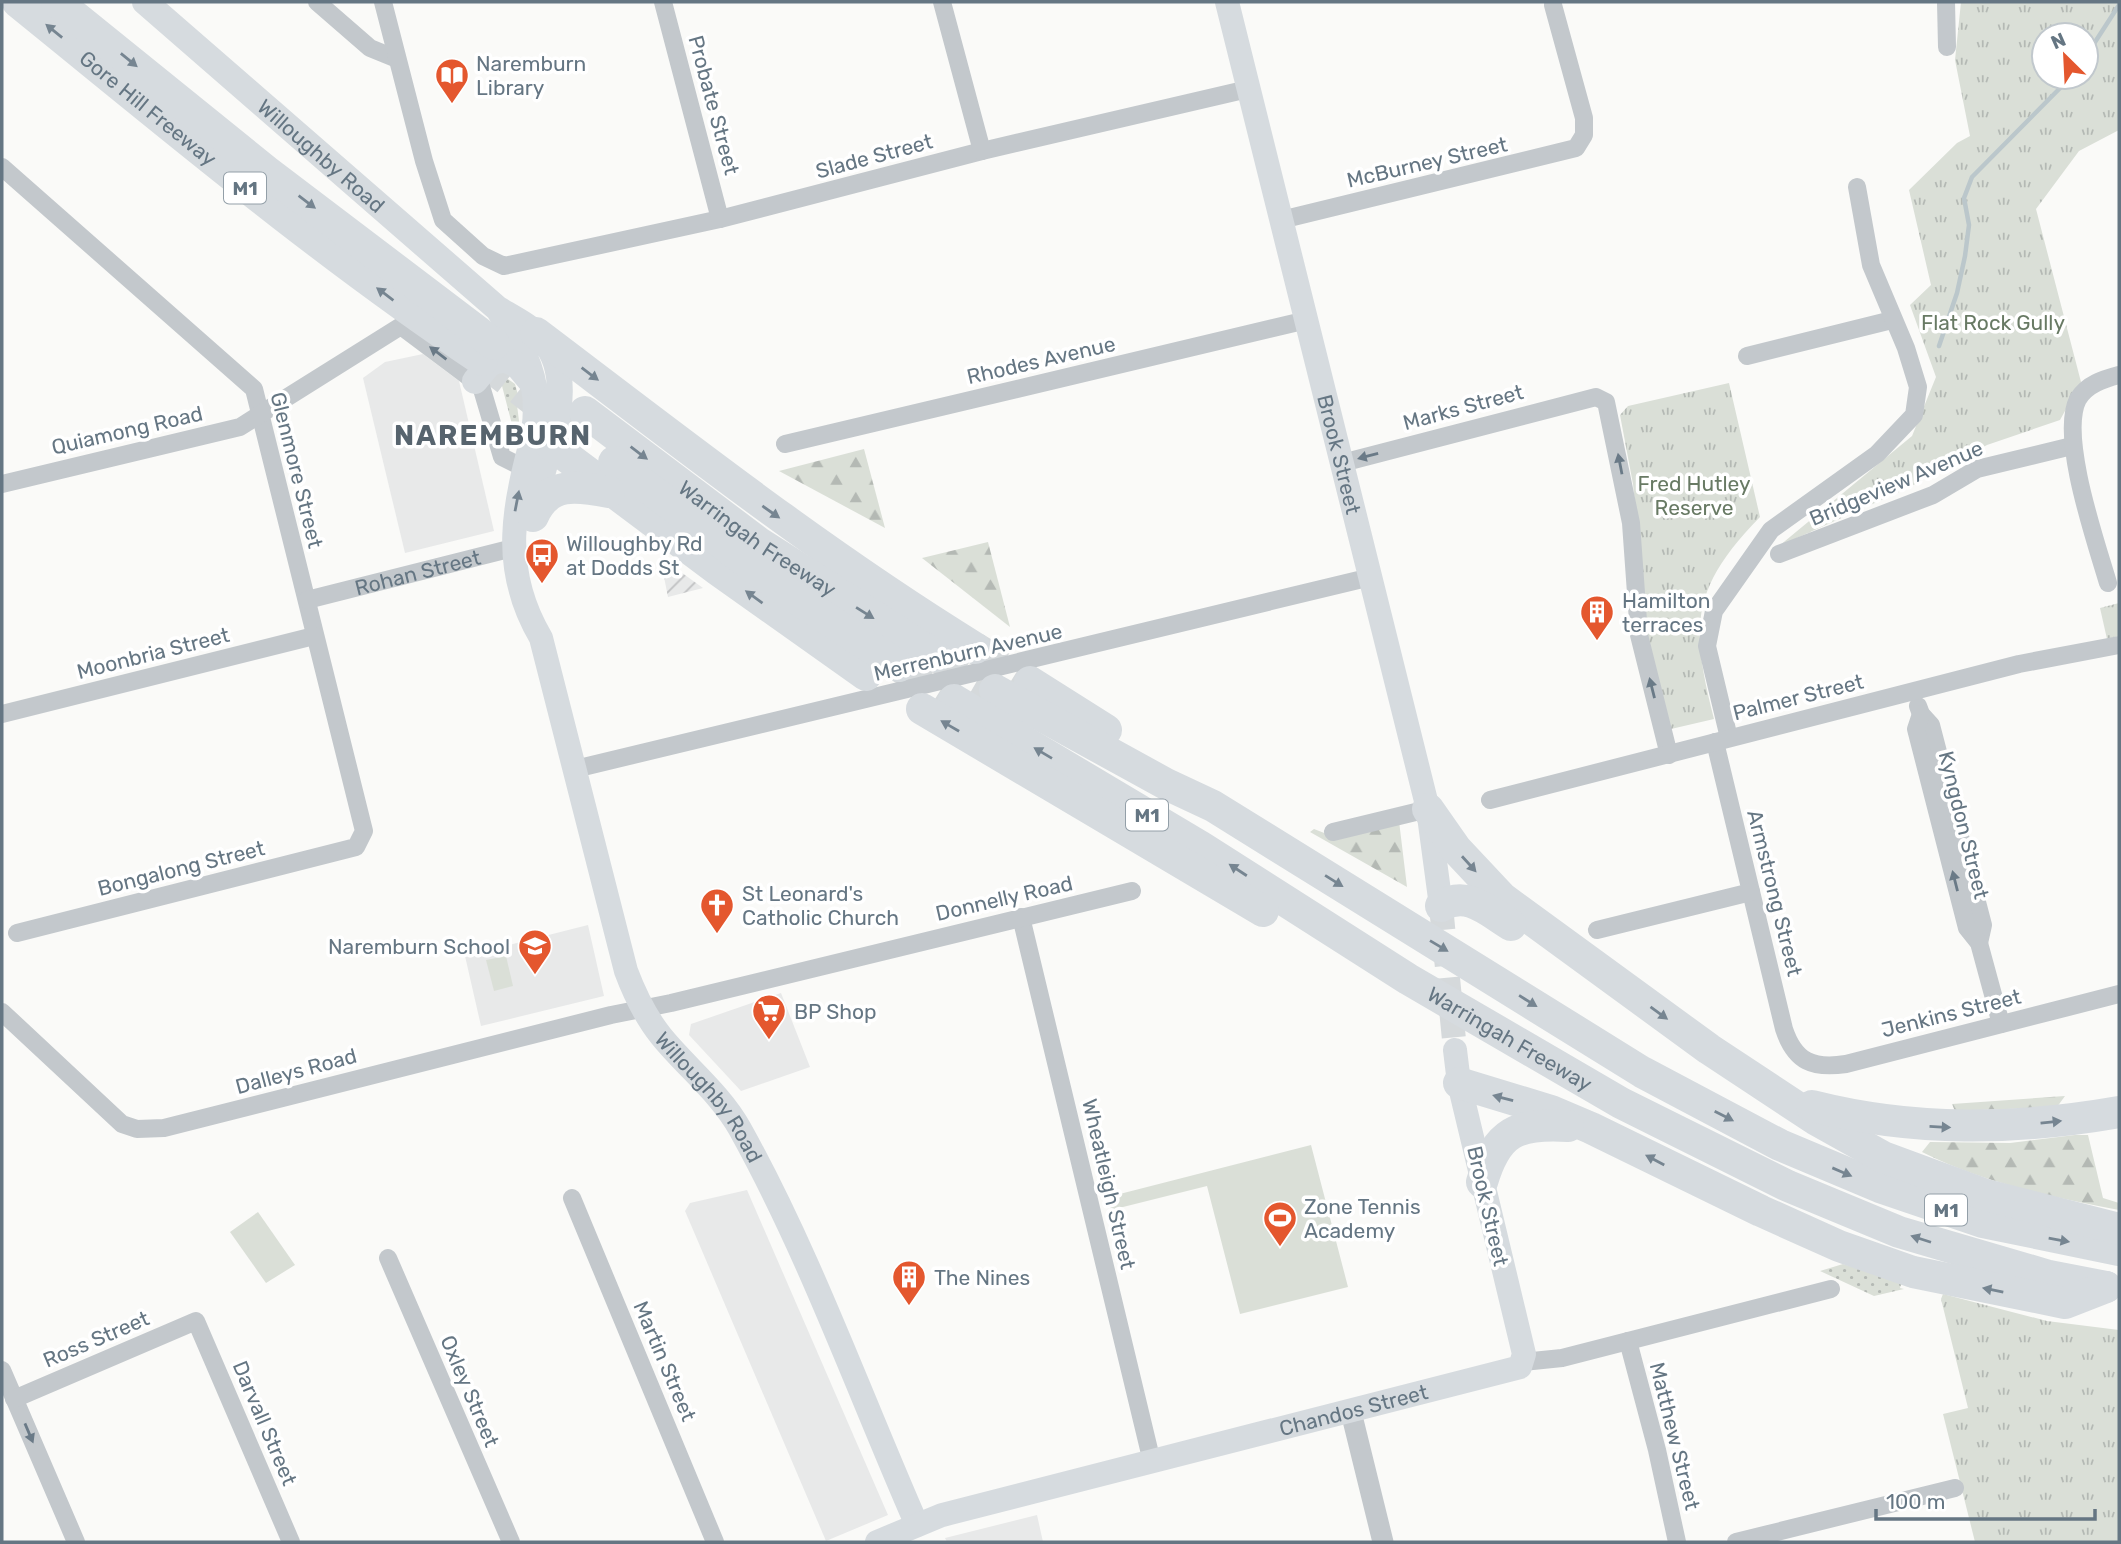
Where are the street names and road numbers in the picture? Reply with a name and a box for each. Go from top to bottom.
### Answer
street label: Probate Street [683,33,745,177]
street label: Gore Hill Freeway [75,45,222,171]
street label: Willoughby Road [253,94,390,218]
street label: Slade Street [813,128,935,184]
street label: McBurney Street [1344,131,1510,193]
road number: M1 [224,172,266,204]
street label: Rhodes Avenue [964,331,1118,389]
street label: Marks Street [1400,379,1526,435]
street label: Glenmore Street [266,389,328,551]
street label: Brook Street [1313,392,1367,517]
street label: Quiamong Road [49,400,205,460]
street label: Bridgeview Avenue [1805,435,1987,531]
street label: Warringah Freeway [674,475,841,602]
street label: Rohan Street [352,544,483,600]
street label: Merrenburn Avenue [871,618,1065,686]
street label: Moonbria Street [74,622,232,684]
street label: Palmer Street [1730,669,1866,725]
street label: Kyngdon Street [1934,748,1994,902]
road number: M1 [1126,800,1168,830]
street label: Armstrong Street [1742,807,1808,979]
street label: Bongalong Street [95,835,267,901]
street label: Donnelly Road [933,870,1075,926]
street label: Warringah Freeway [1423,981,1597,1096]
street label: Jenkins Street [1879,984,2023,1042]
street label: Willoughby Road [650,1026,768,1167]
street label: Dalleys Road [233,1043,359,1099]
street label: Wheatleigh Street [1077,1096,1141,1272]
street label: Brook Street [1462,1144,1514,1268]
road number: M1 [1925,1194,1967,1226]
street label: Martin Street [628,1297,702,1425]
street label: Ross Street [39,1305,153,1373]
street label: Oxley Street [435,1331,505,1451]
street label: Darvall Street [228,1357,302,1489]
street label: Matthew Street [1645,1360,1705,1512]
street label: Chandos Street [1276,1379,1430,1441]

